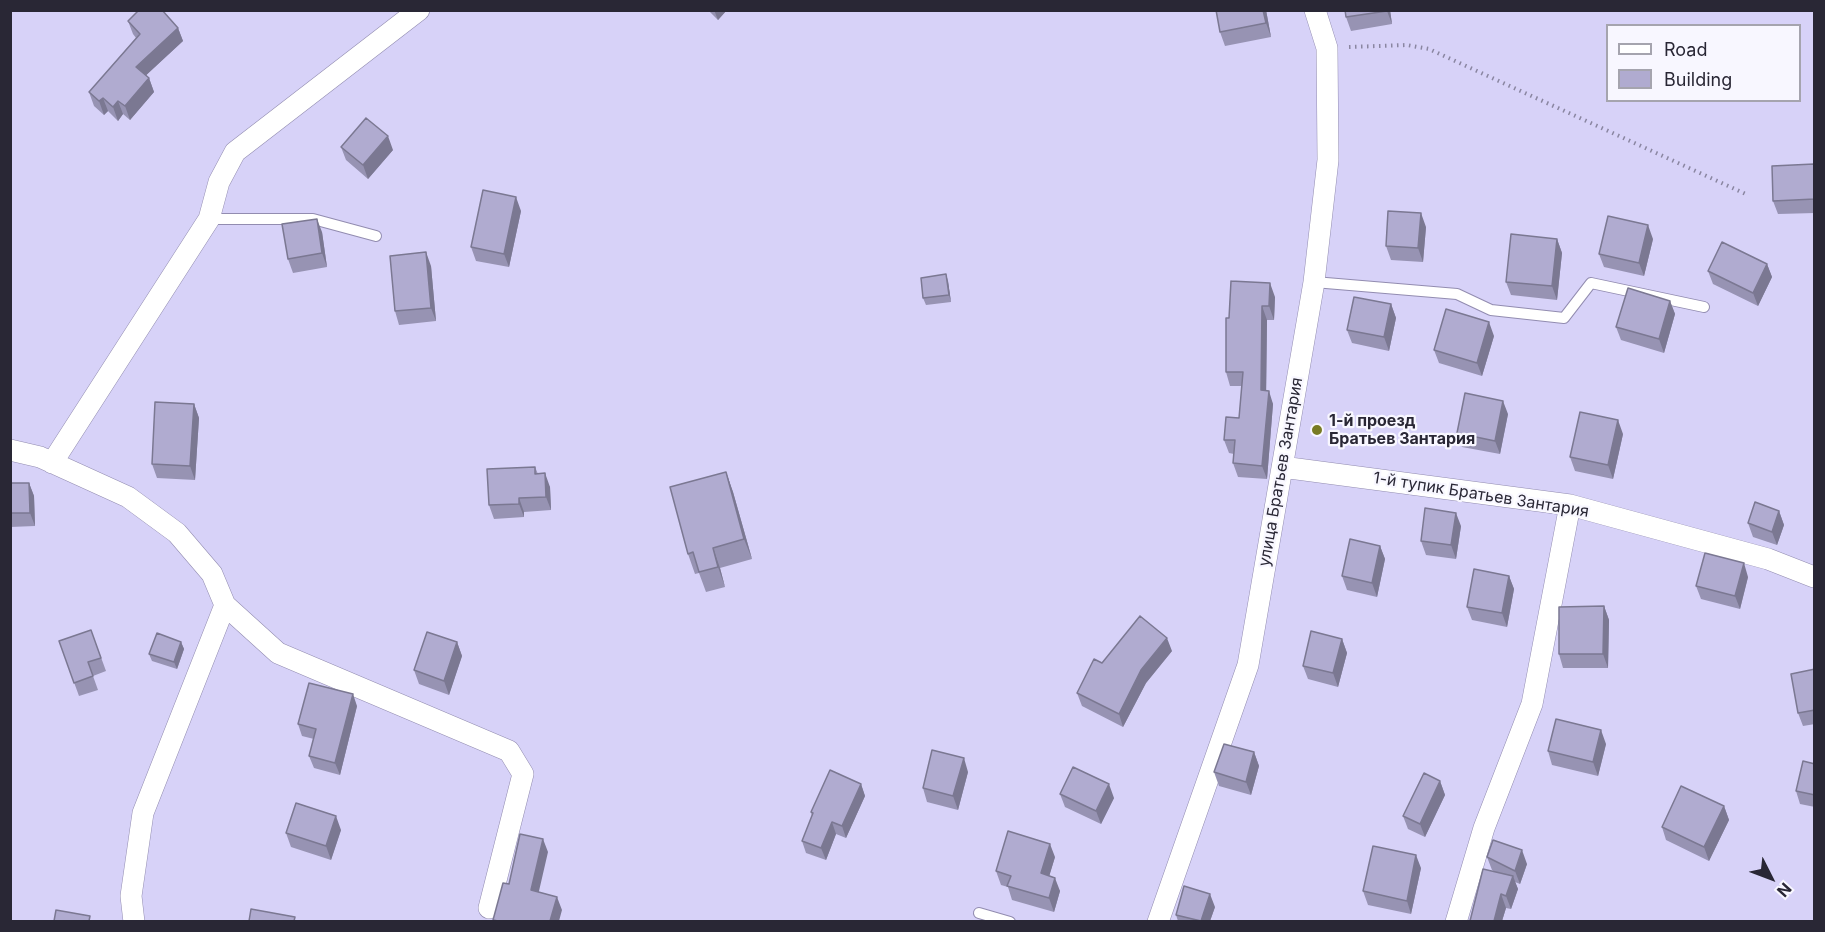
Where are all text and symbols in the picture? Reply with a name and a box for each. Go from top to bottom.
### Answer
legend [1606,24,1801,102]
text: Road [1664,39,1707,60]
text: Building [1664,69,1732,90]
street label: улица Братьев Зантария [1255,376,1307,568]
place label: 1-й проезд Братьев Зантария [1329,411,1475,449]
marker: 1-й проезд Братьев Зантария [1310,423,1324,437]
street label: 1-й тупик Братьев Зантария [1372,468,1590,522]
north arrow [1741,848,1801,908]
text: N [1773,879,1796,901]

